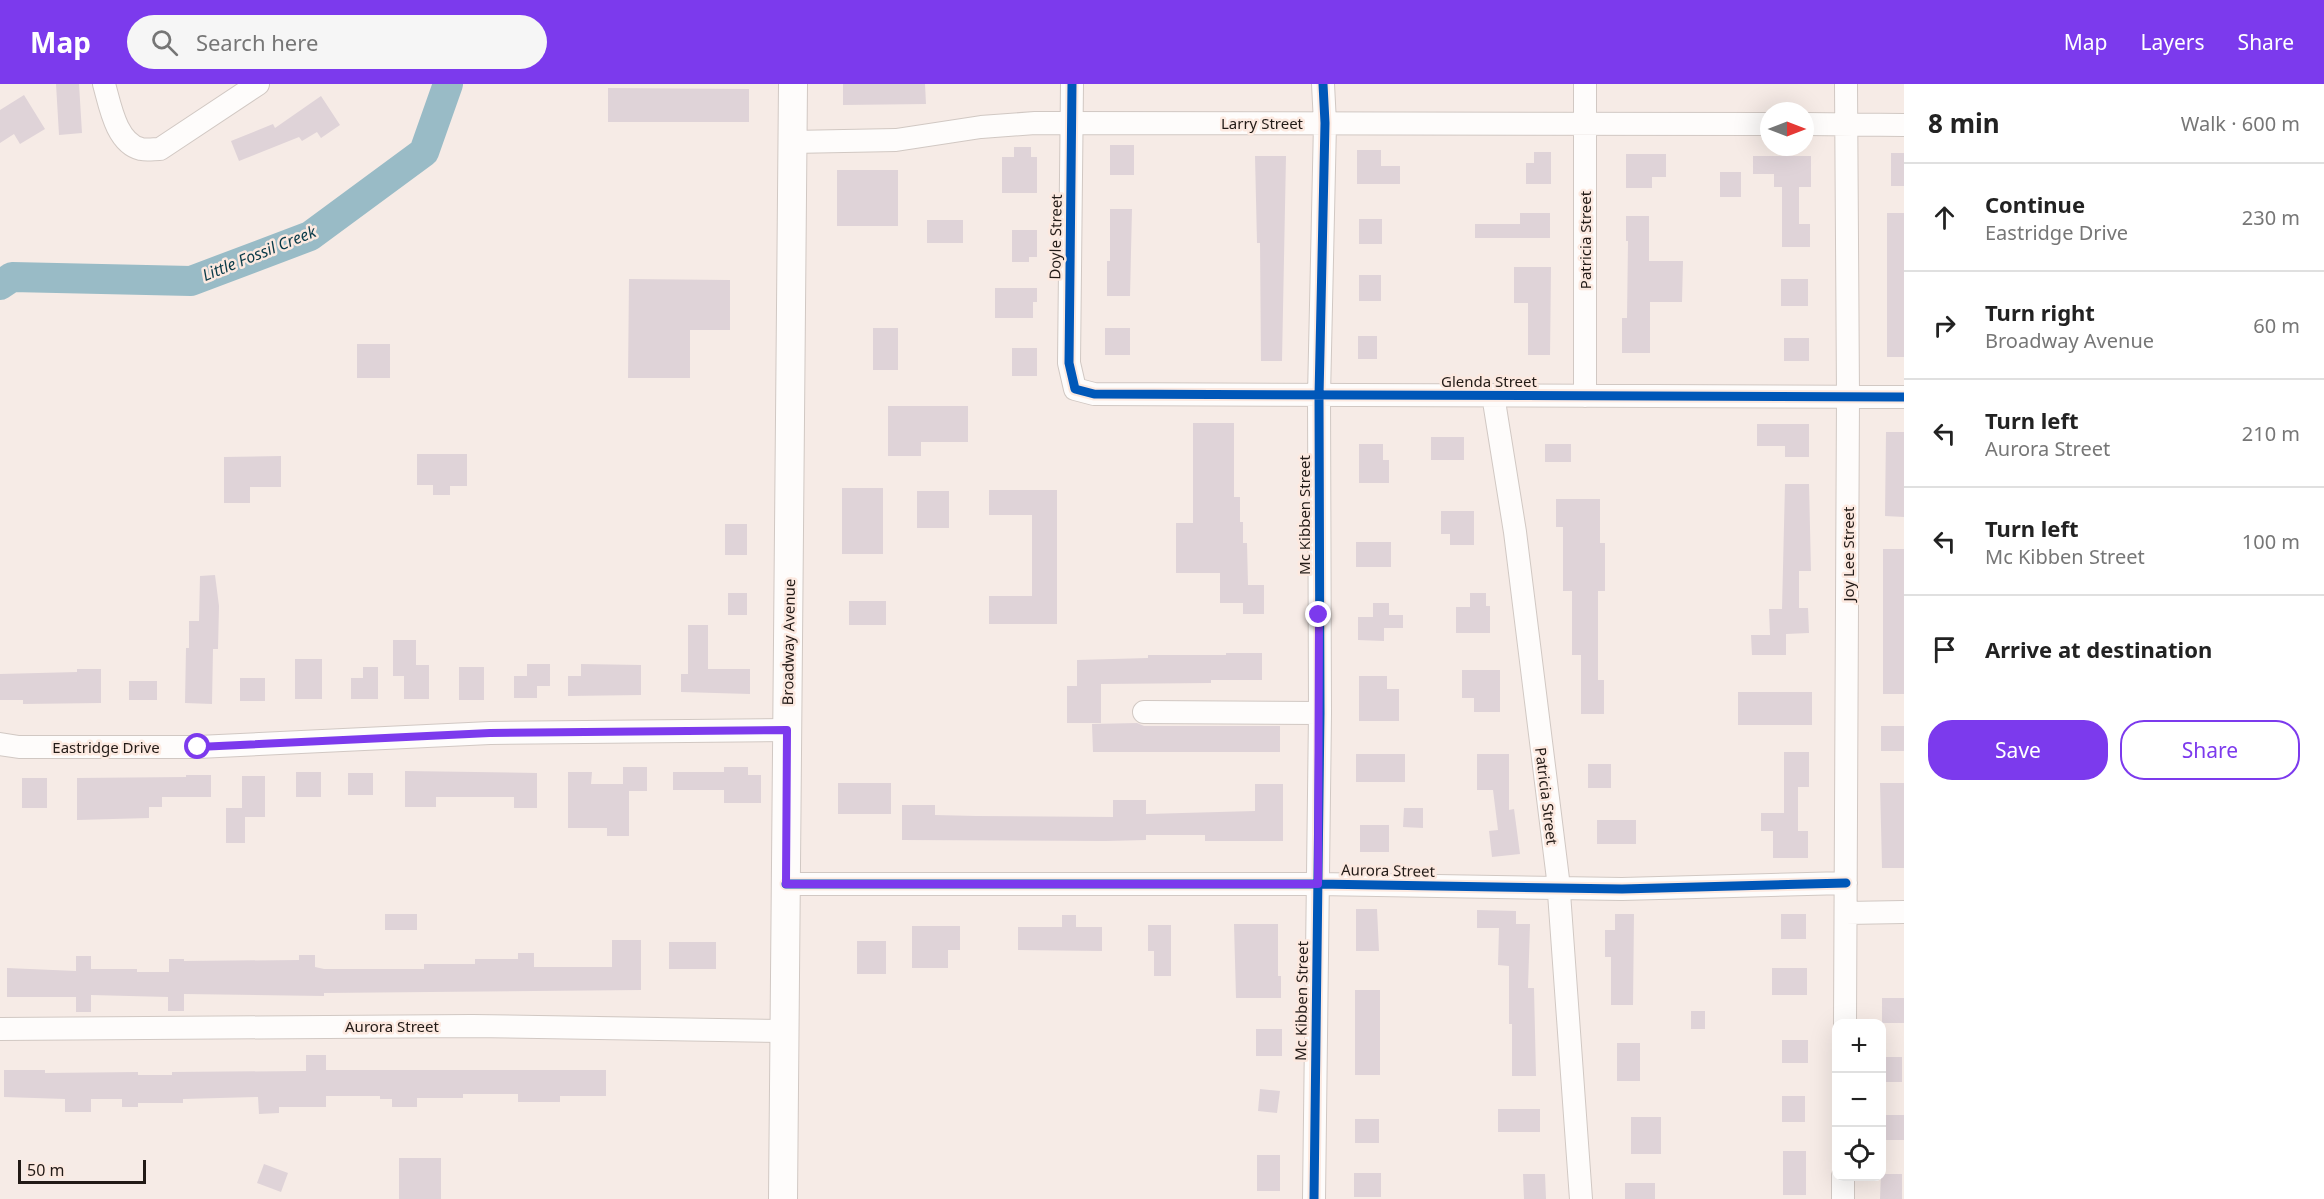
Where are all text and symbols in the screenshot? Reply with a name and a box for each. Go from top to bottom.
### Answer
search box [127,15,547,69]
text: Map [30,23,91,61]
icon: search [148,26,181,59]
text: Search here [196,27,318,57]
text: Map [2064,28,2108,56]
text: Layers [2141,28,2205,56]
text: Share [2238,28,2294,56]
north arrow [1760,102,1814,156]
text: 8 min [1928,105,2000,141]
text: Walk · 600 m [2181,110,2300,137]
street label: Larry Street [1221,113,1304,133]
text: Continue [1985,189,2085,219]
street label: Patricia Street [1575,190,1595,289]
street label: Doyle Street [1044,194,1066,280]
icon: ahead [1928,201,1961,234]
text: 230 m [2242,204,2300,231]
text: Eastridge Drive [1985,219,2128,246]
water label: Little Fossil Creek [199,220,320,286]
text: Turn right [1985,297,2095,327]
icon: right [1928,309,1961,342]
text: 60 m [2253,312,2300,339]
text: Broadway Avenue [1985,327,2154,354]
street label: Glenda Street [1441,371,1538,391]
text: Turn left [1985,405,2079,435]
icon: left [1928,417,1961,450]
text: 210 m [2242,420,2300,447]
text: Aurora Street [1985,435,2110,462]
street label: Mc Kibben Street [1294,455,1314,575]
street label: Joy Lee Street [1838,506,1858,603]
text: Turn left [1985,513,2079,543]
icon: left [1928,525,1961,558]
text: 100 m [2242,528,2300,555]
text: Mc Kibben Street [1985,543,2145,570]
street label: Broadway Avenue [777,578,799,706]
route end [1305,601,1331,627]
icon: arrive [1928,633,1961,666]
text: Arrive at destination [1985,634,2212,664]
button: Save [1928,720,2108,780]
button: Share [2120,720,2300,780]
route start [184,733,210,759]
street label: Eastridge Drive [52,737,160,757]
street label: Patricia Street [1531,746,1563,847]
street label: Aurora Street [1341,859,1436,881]
street label: Mc Kibben Street [1290,940,1312,1061]
street label: Aurora Street [345,1016,440,1036]
map controls [1832,1019,1886,1181]
button: + [1832,1019,1886,1073]
button: − [1832,1073,1886,1127]
button: locate [1832,1127,1886,1181]
scale bar [18,1157,146,1184]
text: 50 m [27,1159,64,1181]

